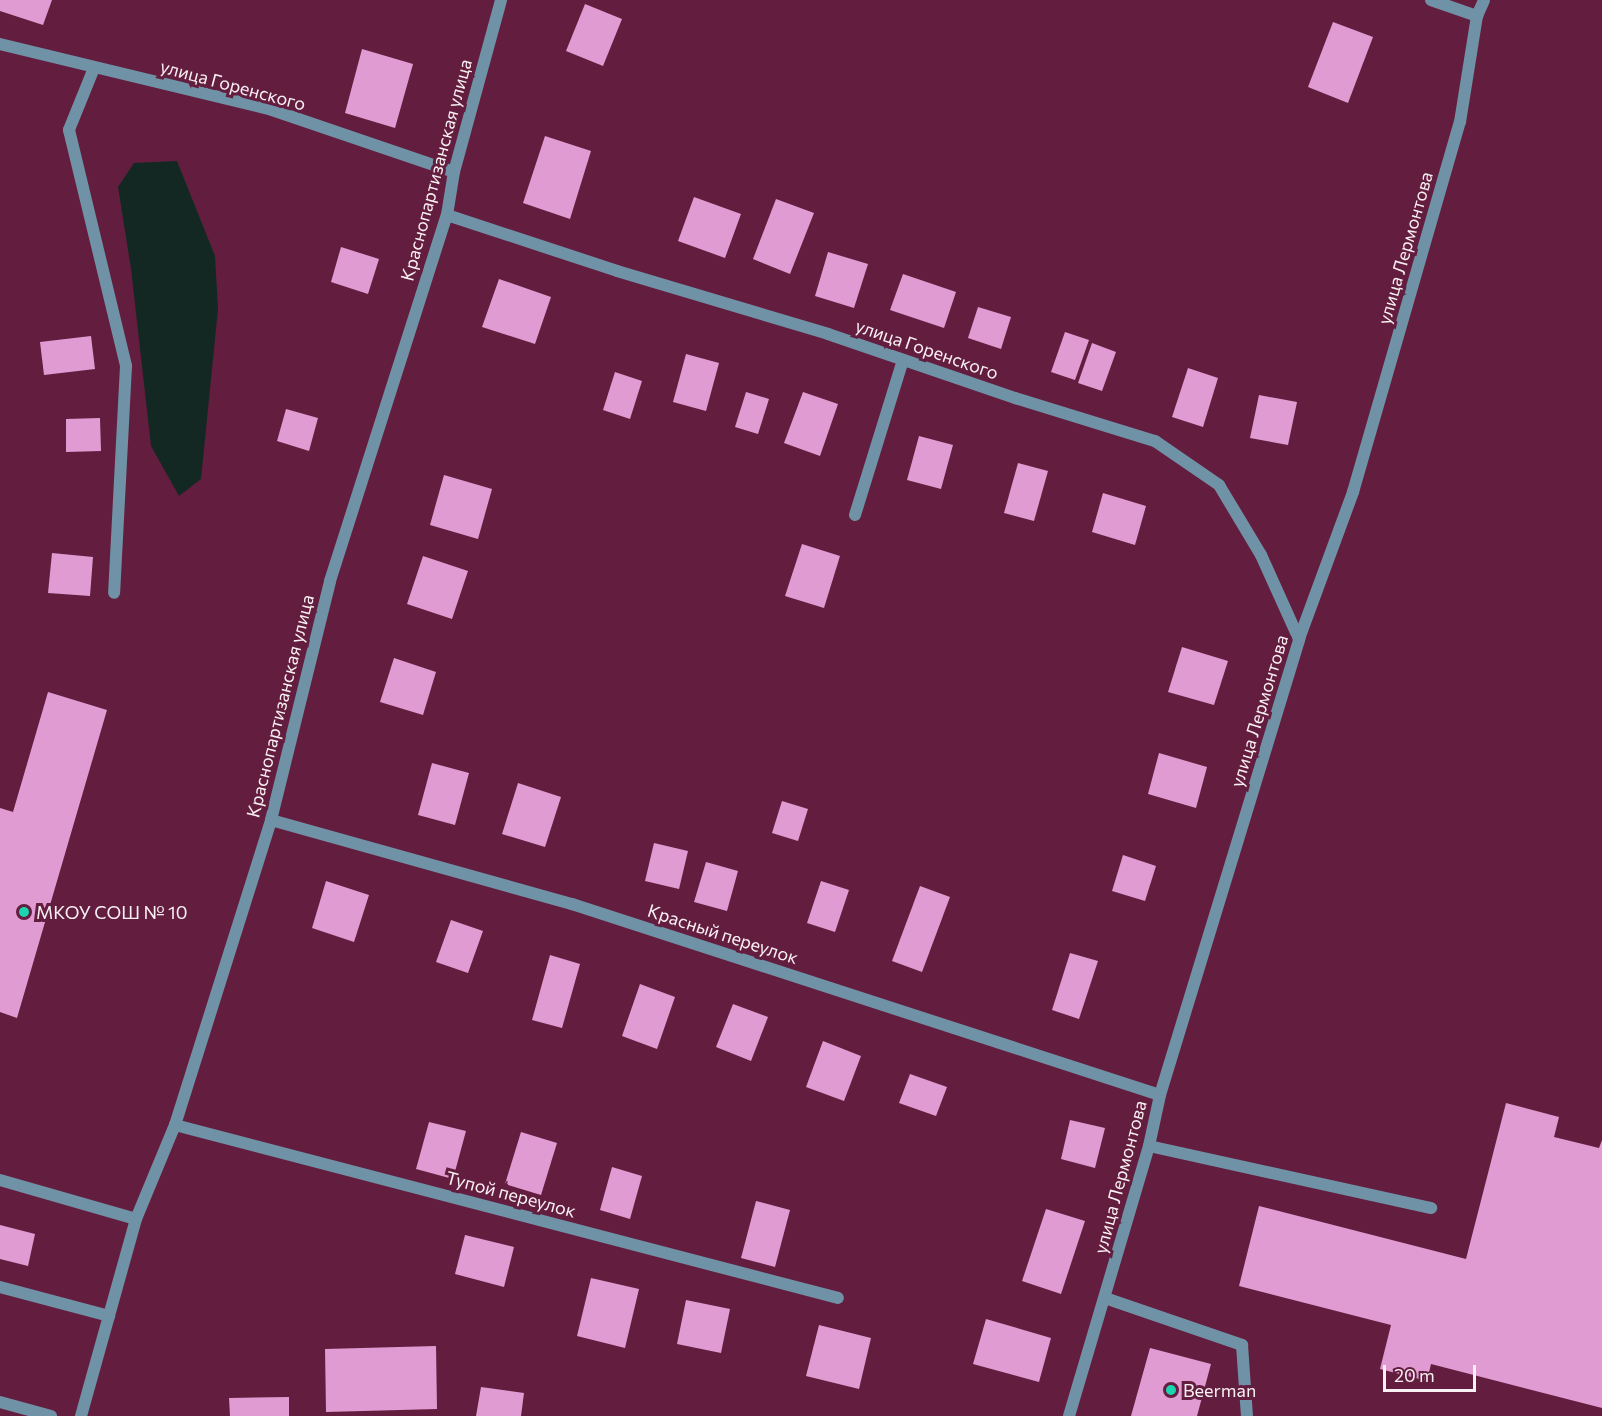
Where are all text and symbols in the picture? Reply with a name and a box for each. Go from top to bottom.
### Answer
street label: улица Горенского [158,55,308,115]
street label: Краснопартизанская улица [396,57,476,283]
street label: улица Лермонтова [1373,169,1437,327]
street label: улица Горенского [853,314,1001,384]
street label: Краснопартизанская улица [242,592,318,820]
street label: улица Лермонтова [1226,632,1292,790]
street label: Красный переулок [645,899,801,969]
place label: МКОУ СОШ № 10 [36,901,188,923]
marker: МКОУ СОШ № 10 [17,905,31,919]
street label: улица Лермонтова [1089,1098,1151,1256]
street label: Тупой переулок [444,1166,578,1222]
scale bar [1386,1353,1479,1391]
text: 20 m [1394,1364,1435,1386]
place label: Beerman [1183,1379,1256,1401]
marker: Beerman [1164,1383,1178,1397]

